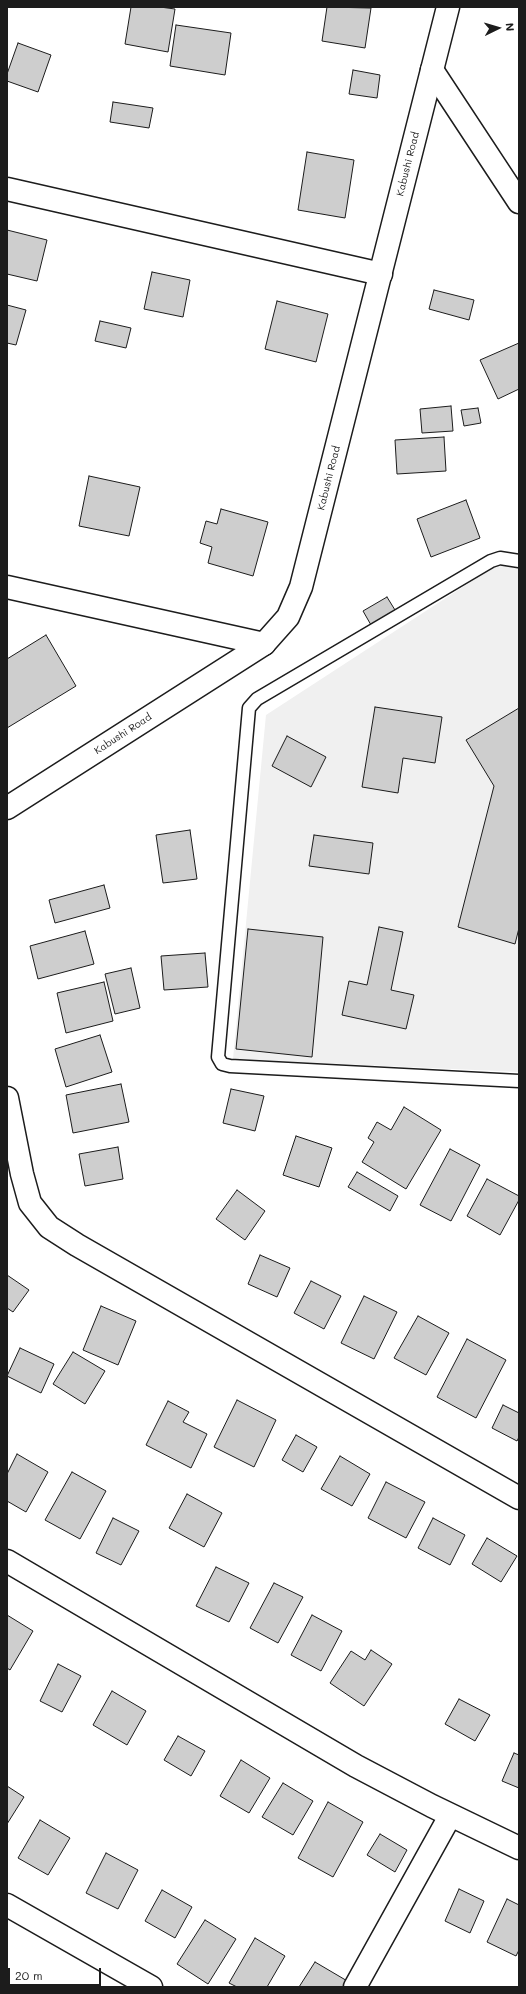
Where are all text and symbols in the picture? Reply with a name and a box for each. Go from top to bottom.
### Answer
north arrow [478,8,518,48]
text: N [503,22,518,32]
street label: Kabushi Road [394,131,422,197]
street label: Kabushi Road [315,445,343,511]
street label: Kabushi Road [92,711,154,757]
scale bar [10,1960,103,1986]
text: 20 m [15,1967,43,1983]

